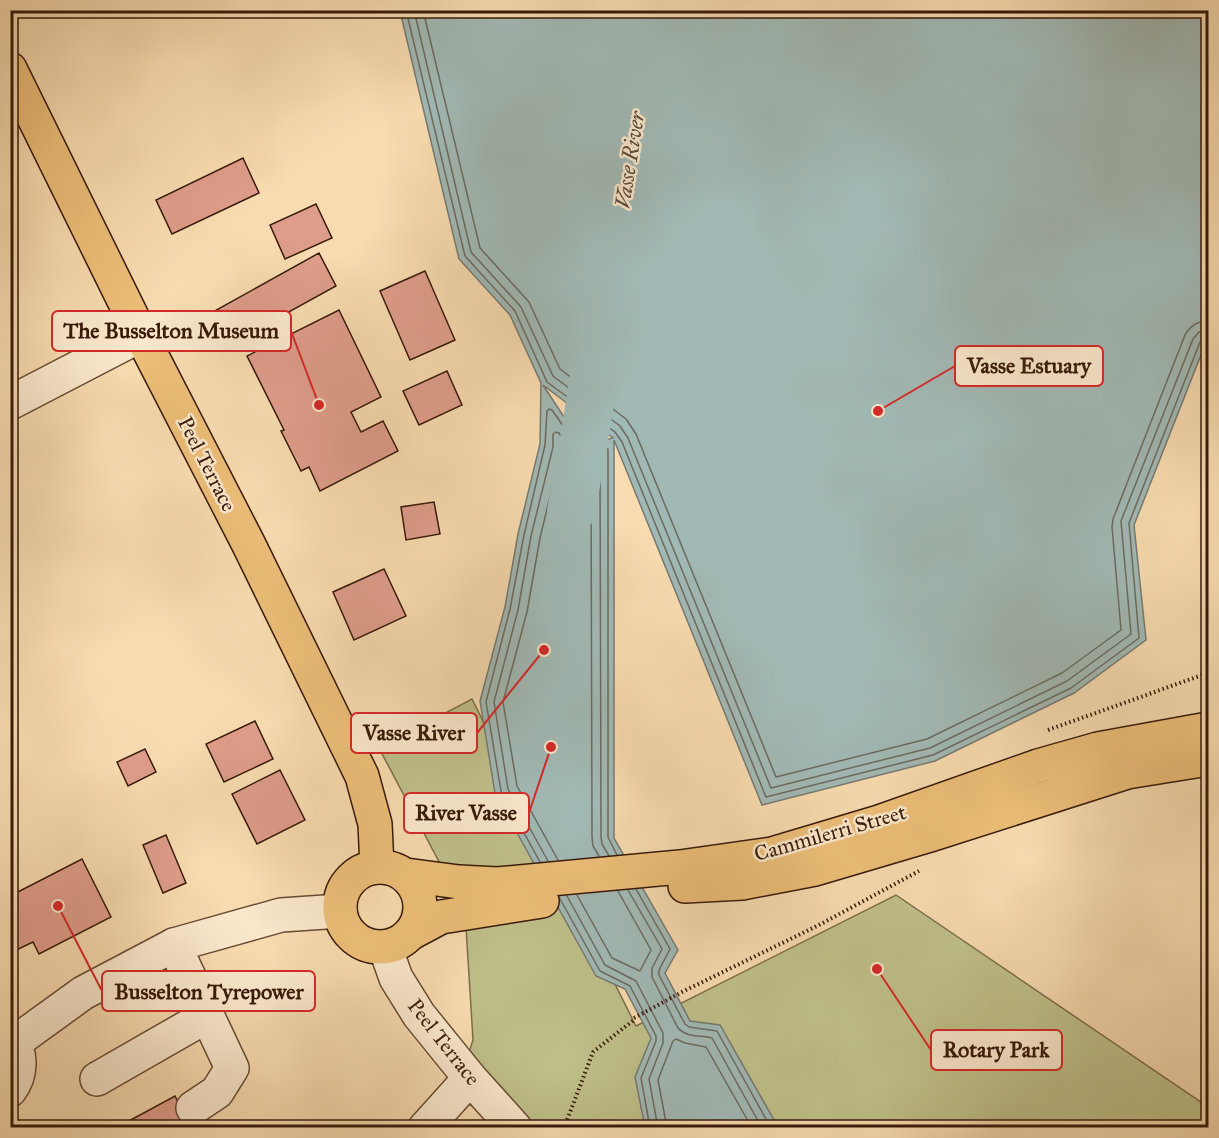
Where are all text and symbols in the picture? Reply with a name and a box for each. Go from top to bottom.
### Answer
water label: Vasse River [608,108,651,211]
callout: The Busselton Museum [52,311,291,351]
text: The Busselton Museum [62,317,279,344]
callout: Vasse Estuary [955,346,1103,386]
text: Vasse Estuary [966,352,1093,379]
street label: Peel Terrace [172,412,242,516]
callout: Vasse River [351,713,477,753]
text: Vasse River [362,719,466,746]
callout: River Vasse [404,793,529,833]
text: River Vasse [415,799,517,826]
street label: Cammilerri Street [751,799,909,867]
callout: Busselton Tyrepower [102,971,315,1011]
text: Busselton Tyrepower [114,978,304,1005]
street label: Peel Terrace [402,993,486,1091]
callout: Rotary Park [931,1030,1062,1070]
text: Rotary Park [943,1036,1050,1063]

